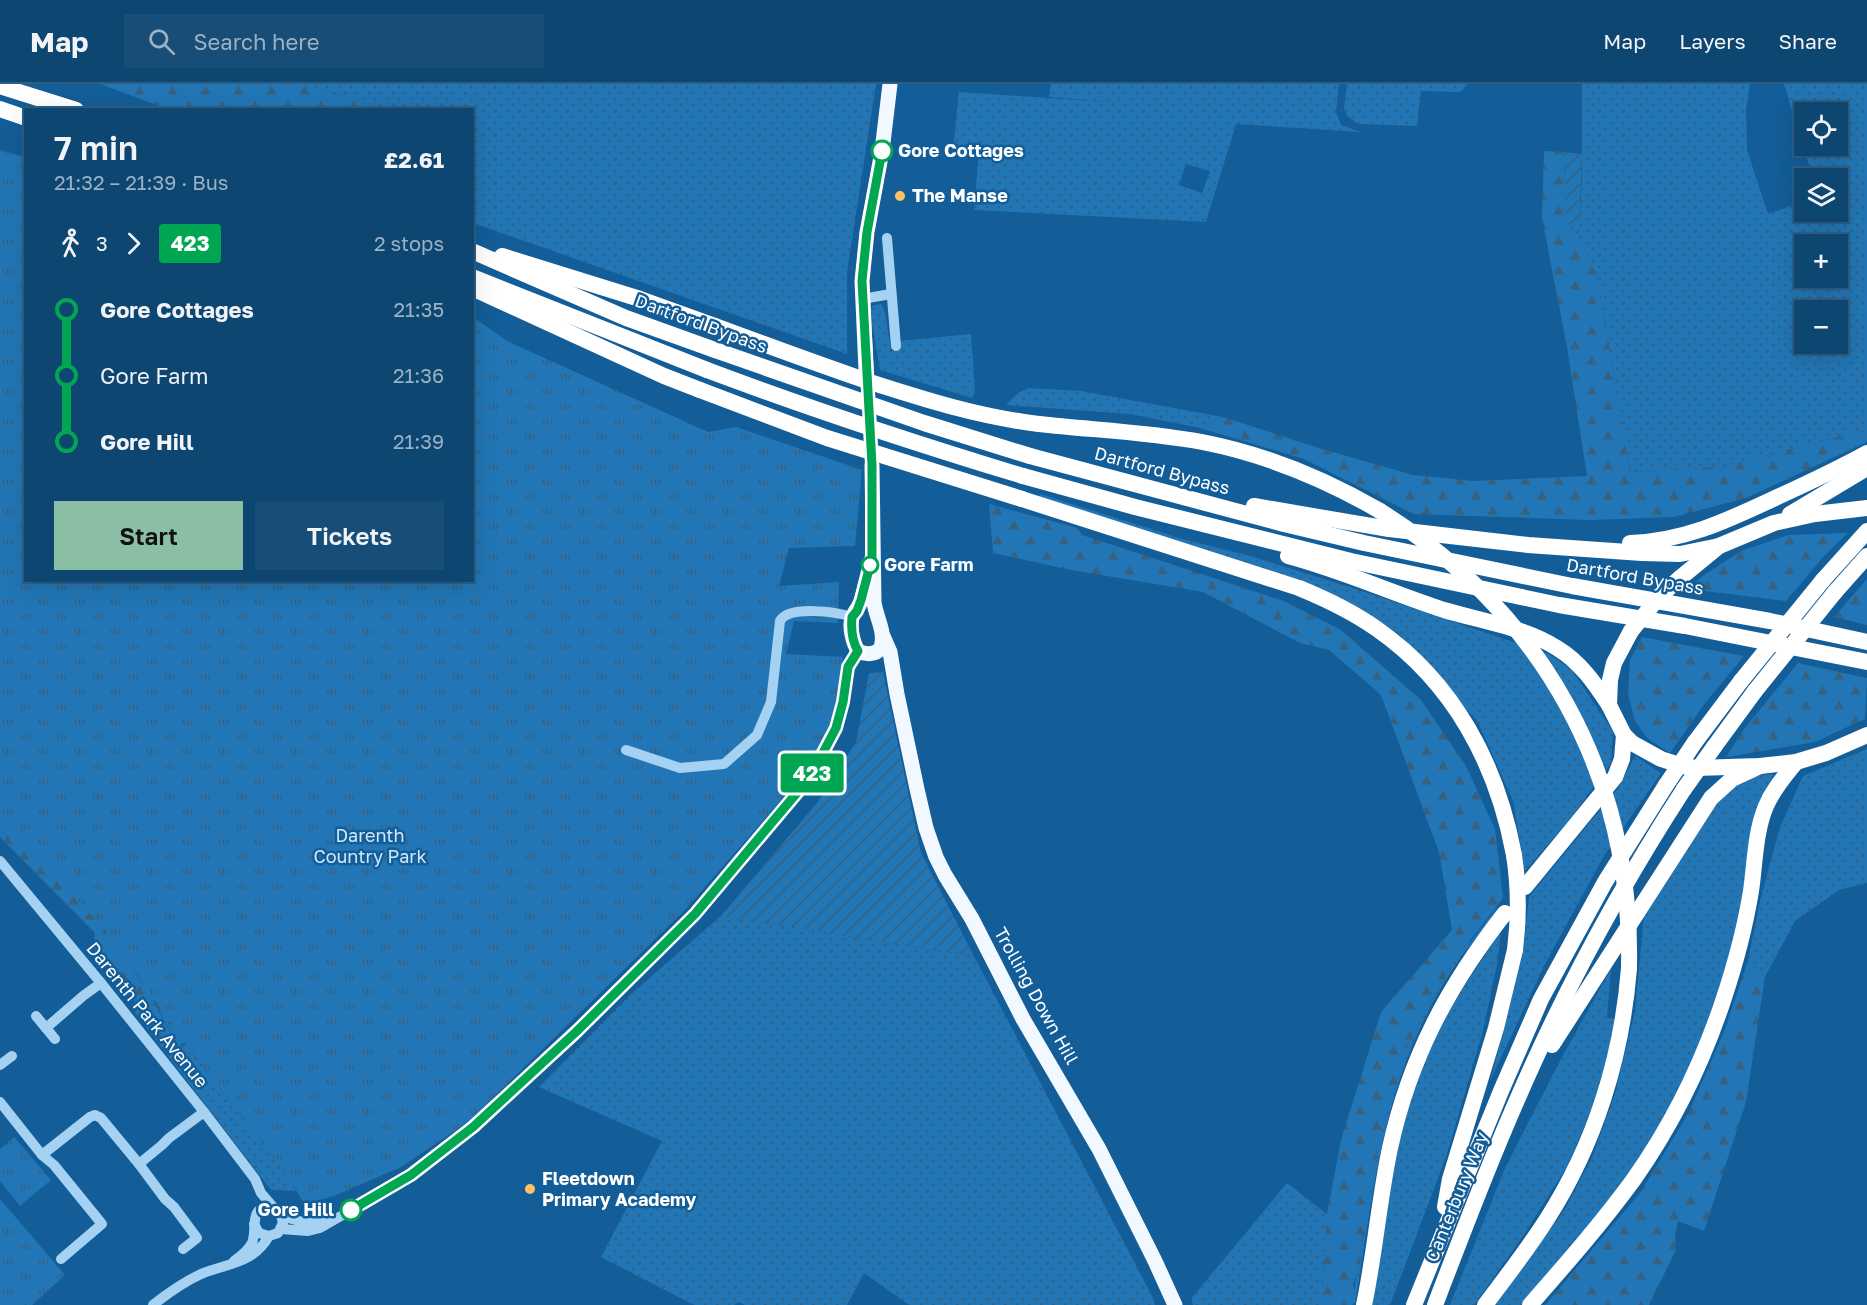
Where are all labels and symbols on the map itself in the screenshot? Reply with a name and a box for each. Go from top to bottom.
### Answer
place label: Gore Cottages [898,139,1024,161]
marker: Gore Cottages [871,140,893,162]
place label: The Manse [912,184,1008,206]
marker: The Manse [893,189,907,203]
street label: Dartford Bypass [632,289,771,357]
street label: Dartford Bypass [1092,441,1232,499]
place label: Gore Farm [884,553,973,575]
street label: Dartford Bypass [1565,553,1706,599]
marker: Gore Farm [861,556,879,574]
line badge: 423 [778,754,846,792]
park label: Darenth Country Park [313,824,427,867]
street label: Trolling Down Hill [990,923,1084,1068]
street label: Darenth Park Avenue [82,937,213,1092]
street label: Canterbury Way [1420,1128,1492,1265]
place label: Fleetdown Primary Academy [542,1167,697,1210]
marker: Fleetdown Primary Academy [523,1182,537,1196]
place label: Gore Hill [257,1198,334,1220]
marker: Gore Hill [340,1199,362,1221]

